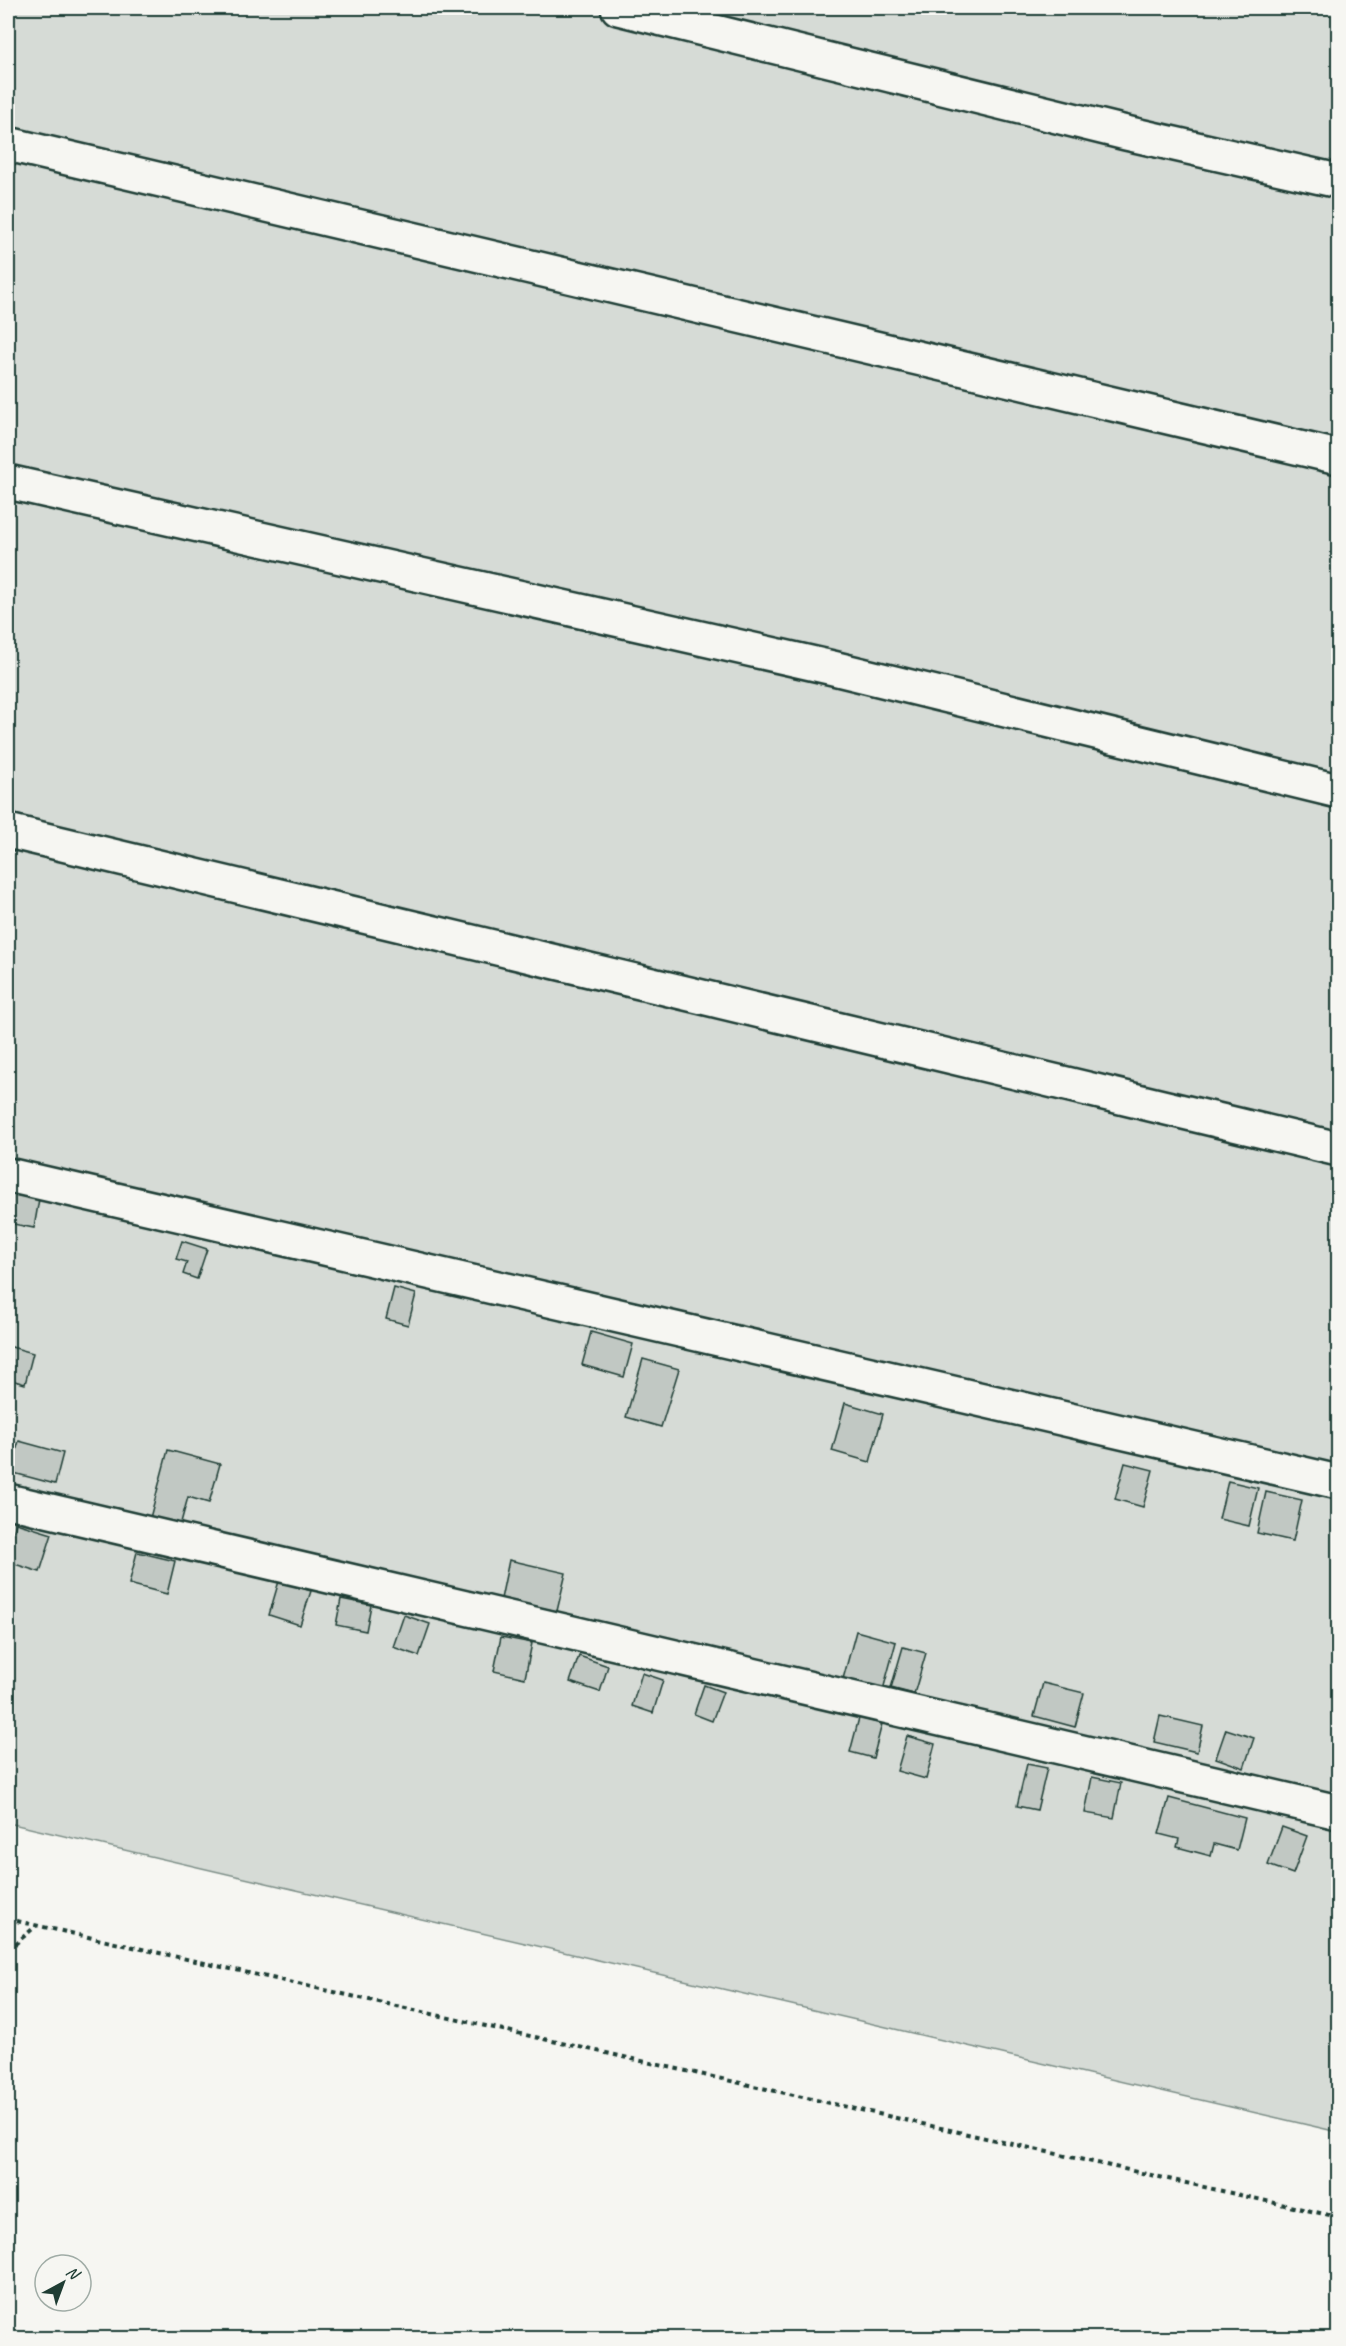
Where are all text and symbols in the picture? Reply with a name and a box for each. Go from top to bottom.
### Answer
north arrow [33,2253,93,2313]
text: N [62,2262,85,2285]

